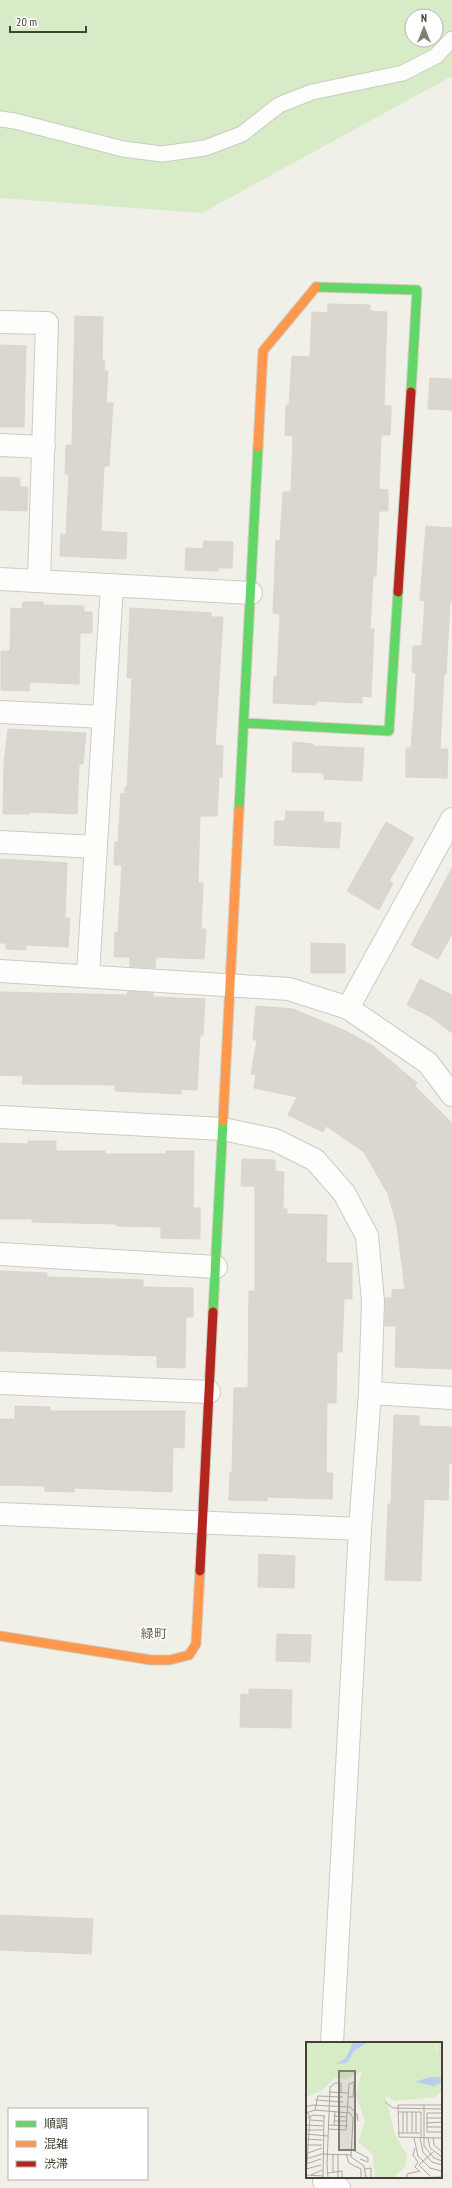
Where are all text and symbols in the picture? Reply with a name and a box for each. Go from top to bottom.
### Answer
scale bar [10,8,86,34]
north arrow [404,8,444,48]
text: N [421,11,427,25]
text: 20 m [16,14,37,29]
district label: 緑町 [141,1625,167,1642]
inset map [306,2042,442,2178]
legend [8,2108,148,2180]
text: 順調 [44,2116,68,2131]
text: 混雑 [44,2136,68,2151]
text: 渋滞 [44,2156,68,2171]

